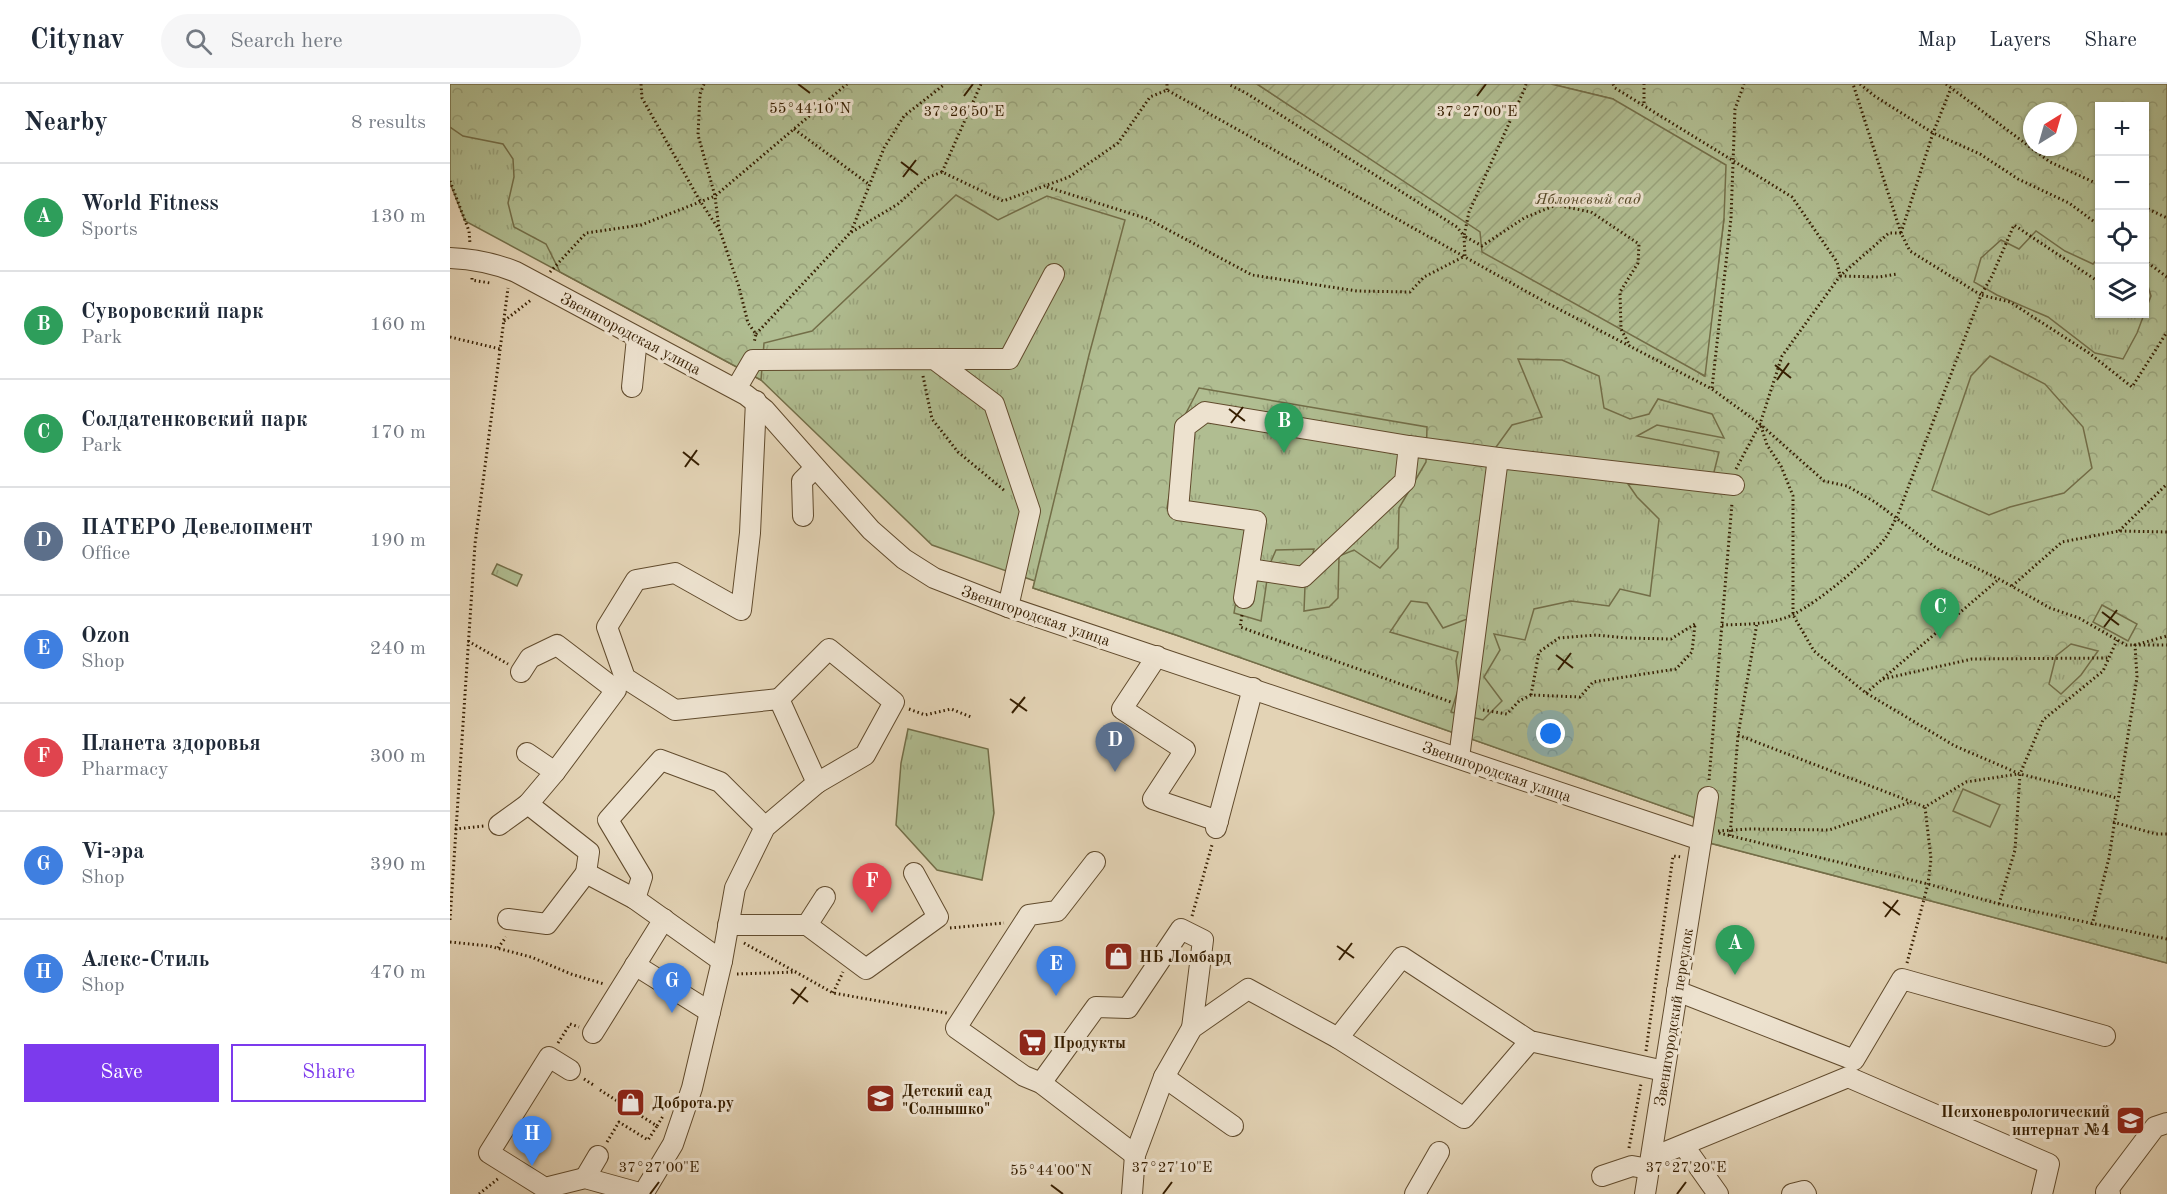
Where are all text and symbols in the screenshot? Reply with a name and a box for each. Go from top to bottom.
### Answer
search box [161,14,581,68]
icon: search [182,25,215,58]
text: Citynav [30,27,125,55]
text: Search here [230,30,343,52]
text: Map [1917,30,1956,51]
text: Layers [1989,30,2051,51]
text: Share [2084,30,2137,51]
text: 55°44'10"N [769,102,851,117]
north arrow [2023,102,2077,156]
map controls [2095,102,2149,318]
button: + [2095,102,2149,156]
text: 37°26'50"E [924,105,1004,120]
text: 37°27'00"E [1437,105,1517,120]
text: Nearby [24,110,108,136]
text: 8 results [351,113,426,133]
button: − [2095,156,2149,210]
park label: Яблоневый сад [1535,192,1641,208]
text: World Fitness [81,193,219,215]
text: A [36,207,51,227]
text: 130 m [370,207,426,227]
button: locate [2095,210,2149,264]
text: Sports [81,220,138,240]
button: layers [2095,264,2149,318]
street label: Звенигородская улица [557,291,703,379]
text: Суворовский парк [81,301,264,323]
text: B [36,315,51,335]
text: 160 m [370,315,426,335]
text: Park [81,328,122,348]
pin: B [1264,404,1304,453]
text: Солдатенковский парк [81,409,308,431]
text: C [37,423,50,443]
text: 170 m [370,423,426,443]
text: Park [81,436,122,456]
text: ПАТЕРО Девелопмент [81,517,313,539]
text: D [36,531,51,551]
text: 190 m [370,531,426,551]
text: Office [81,544,130,564]
street label: Звенигородская улица [959,584,1112,650]
pin: C [1920,590,1960,639]
text: Ozon [81,625,130,647]
text: E [37,639,50,659]
text: 240 m [370,639,426,659]
text: Shop [81,652,125,672]
your location [1536,719,1565,748]
pin: D [1096,722,1134,772]
text: Планета здоровья [81,733,261,755]
street label: Звенигородская улица [1420,740,1573,806]
text: F [37,747,50,767]
text: 300 m [370,747,426,767]
text: Pharmacy [81,760,169,780]
text: Vi-эра [81,841,144,863]
text: G [36,855,51,875]
text: 390 m [370,855,426,875]
pin: F [852,864,892,913]
text: Shop [81,868,125,888]
pin: A [1716,926,1754,975]
street label: Звенигородский переулок [1653,927,1697,1108]
shop icon: НБ Ломбард [1102,940,1134,972]
pin: E [1036,946,1076,996]
text: Алекс-Стиль [81,949,209,971]
place label: НБ Ломбард [1139,950,1231,966]
text: H [35,963,52,983]
text: 470 m [370,963,426,983]
pin: G [652,964,692,1013]
text: Shop [81,976,125,996]
supermarket icon: Продукты [1016,1026,1048,1058]
place label: Продукты [1053,1036,1126,1052]
button: Save [24,1044,219,1102]
button: Share [231,1044,426,1102]
school or university icon: Детский сад "Солнышко" [865,1083,897,1115]
place label: Детский сад "Солнышко" [902,1084,992,1118]
shop icon: Доброта.ру [615,1086,647,1118]
place label: Доброта.ру [652,1096,734,1112]
school or university icon: Психоневрологический интернат №4 [2115,1104,2147,1136]
place label: Психоневрологический интернат №4 [1941,1105,2110,1139]
pin: H [512,1116,551,1166]
text: 37°27'00"E [619,1161,699,1176]
text: 37°27'10"E [1132,1161,1212,1176]
text: 37°27'20"E [1646,1161,1726,1176]
text: 55°44'00"N [1010,1164,1092,1179]

